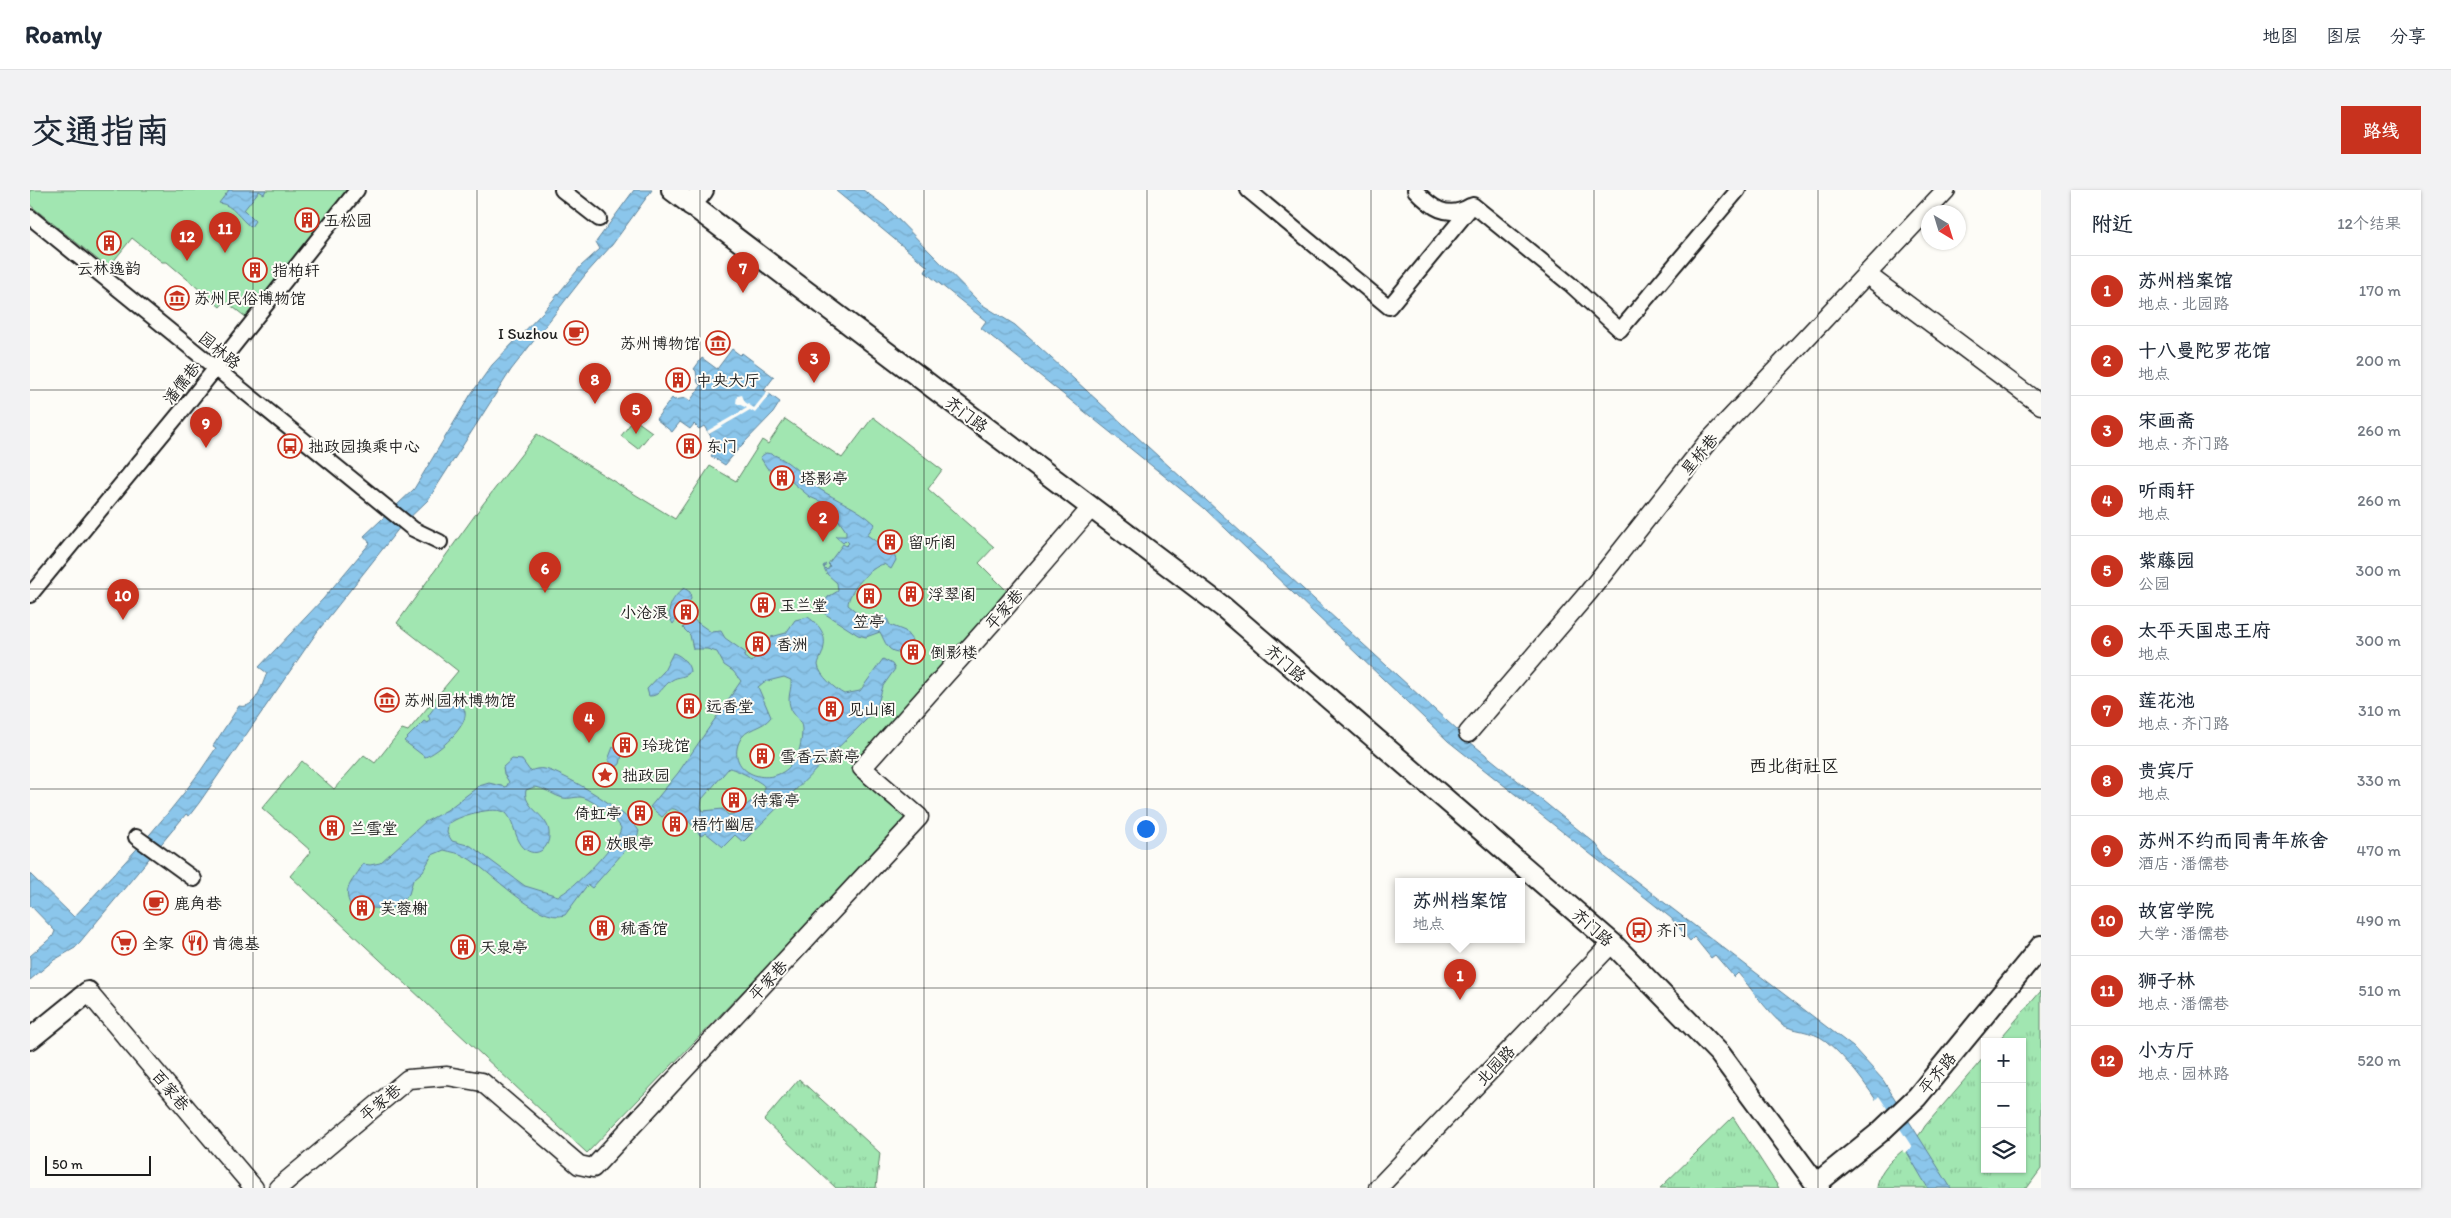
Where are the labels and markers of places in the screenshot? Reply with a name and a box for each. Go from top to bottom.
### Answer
building icon: 五松园 [294,207,320,233]
place label: 五松园 [324,211,372,230]
pin: 11 [209,212,241,253]
pin: 12 [171,220,203,261]
building icon: 云林逸韵 [96,230,122,256]
pin: 7 [727,252,759,293]
building icon: 指柏轩 [242,257,268,283]
place label: 云林逸韵 [77,259,141,278]
place label: 指柏轩 [272,261,320,280]
museum icon: 苏州民俗博物馆 [164,285,190,311]
place label: 苏州民俗博物馆 [194,289,306,308]
cafe icon: I Suzhou [563,320,589,346]
place label: I Suzhou [498,324,558,343]
museum icon: 苏州博物馆 [705,330,731,356]
place label: 苏州博物馆 [620,334,700,353]
pin: 3 [798,342,830,383]
pin: 8 [579,363,611,404]
building icon: 中央大厅 [665,367,691,393]
place label: 中央大厅 [696,371,760,390]
pin: 5 [620,393,652,434]
pin: 9 [190,407,222,448]
bus stop icon: 拙政园换乘中心 [277,433,303,459]
building icon: 东门 [676,433,702,459]
place label: 拙政园换乘中心 [308,437,420,456]
place label: 东门 [706,437,738,456]
building icon: 塔影亭 [769,465,795,491]
place label: 塔影亭 [800,469,848,488]
pin: 2 [807,501,839,542]
building icon: 留听阁 [877,529,903,555]
place label: 留听阁 [908,533,956,552]
pin: 6 [529,552,561,593]
pin: 10 [107,579,139,620]
building icon: 浮翠阁 [898,581,924,607]
building icon: 笠亭 [856,583,882,609]
place label: 浮翠阁 [928,585,976,604]
building icon: 玉兰堂 [750,592,776,618]
place label: 玉兰堂 [780,596,828,615]
building icon: 小沧浪 [673,599,699,625]
place label: 小沧浪 [620,603,668,622]
place label: 笠亭 [853,612,885,631]
building icon: 香洲 [745,631,771,657]
place label: 香洲 [776,635,808,654]
building icon: 倒影楼 [900,639,926,665]
place label: 倒影楼 [930,643,978,662]
museum icon: 苏州园林博物馆 [374,687,400,713]
place label: 苏州园林博物馆 [404,691,516,710]
building icon: 远香堂 [676,693,702,719]
building icon: 见山阁 [818,696,844,722]
place label: 远香堂 [706,697,754,716]
place label: 见山阁 [848,700,896,719]
pin: 4 [573,702,605,743]
building icon: 玲珑馆 [612,732,638,758]
place label: 玲珑馆 [642,736,690,755]
building icon: 雪香云蔚亭 [749,743,775,769]
place label: 雪香云蔚亭 [780,747,860,766]
place icon: 拙政园 [592,762,618,788]
place label: 拙政园 [622,766,670,785]
building icon: 待霜亭 [721,787,747,813]
place label: 待霜亭 [752,791,800,810]
building icon: 倚虹亭 [627,800,653,826]
place label: 倚虹亭 [574,804,622,823]
building icon: 梧竹幽居 [662,811,688,837]
building icon: 兰雪堂 [319,815,345,841]
place label: 梧竹幽居 [692,815,756,834]
place label: 兰雪堂 [350,819,398,838]
building icon: 放眼亭 [575,830,601,856]
place label: 放眼亭 [606,834,654,853]
cafe icon: 鹿角巷 [143,890,169,916]
place label: 鹿角巷 [174,894,222,913]
building icon: 芙蓉榭 [349,895,375,921]
place label: 芙蓉榭 [380,899,428,918]
building icon: 秫香馆 [589,915,615,941]
bus stop icon: 齐门 [1626,917,1652,943]
place label: 秫香馆 [620,919,668,938]
place label: 齐门 [1656,921,1688,940]
supermarket icon: 全家 [111,930,137,956]
restaurant icon: 肯德基 [182,930,208,956]
place label: 全家 [142,934,174,953]
place label: 肯德基 [212,934,260,953]
building icon: 天泉亭 [450,934,476,960]
place label: 天泉亭 [480,938,528,957]
pin: 1 [1444,959,1476,1000]

